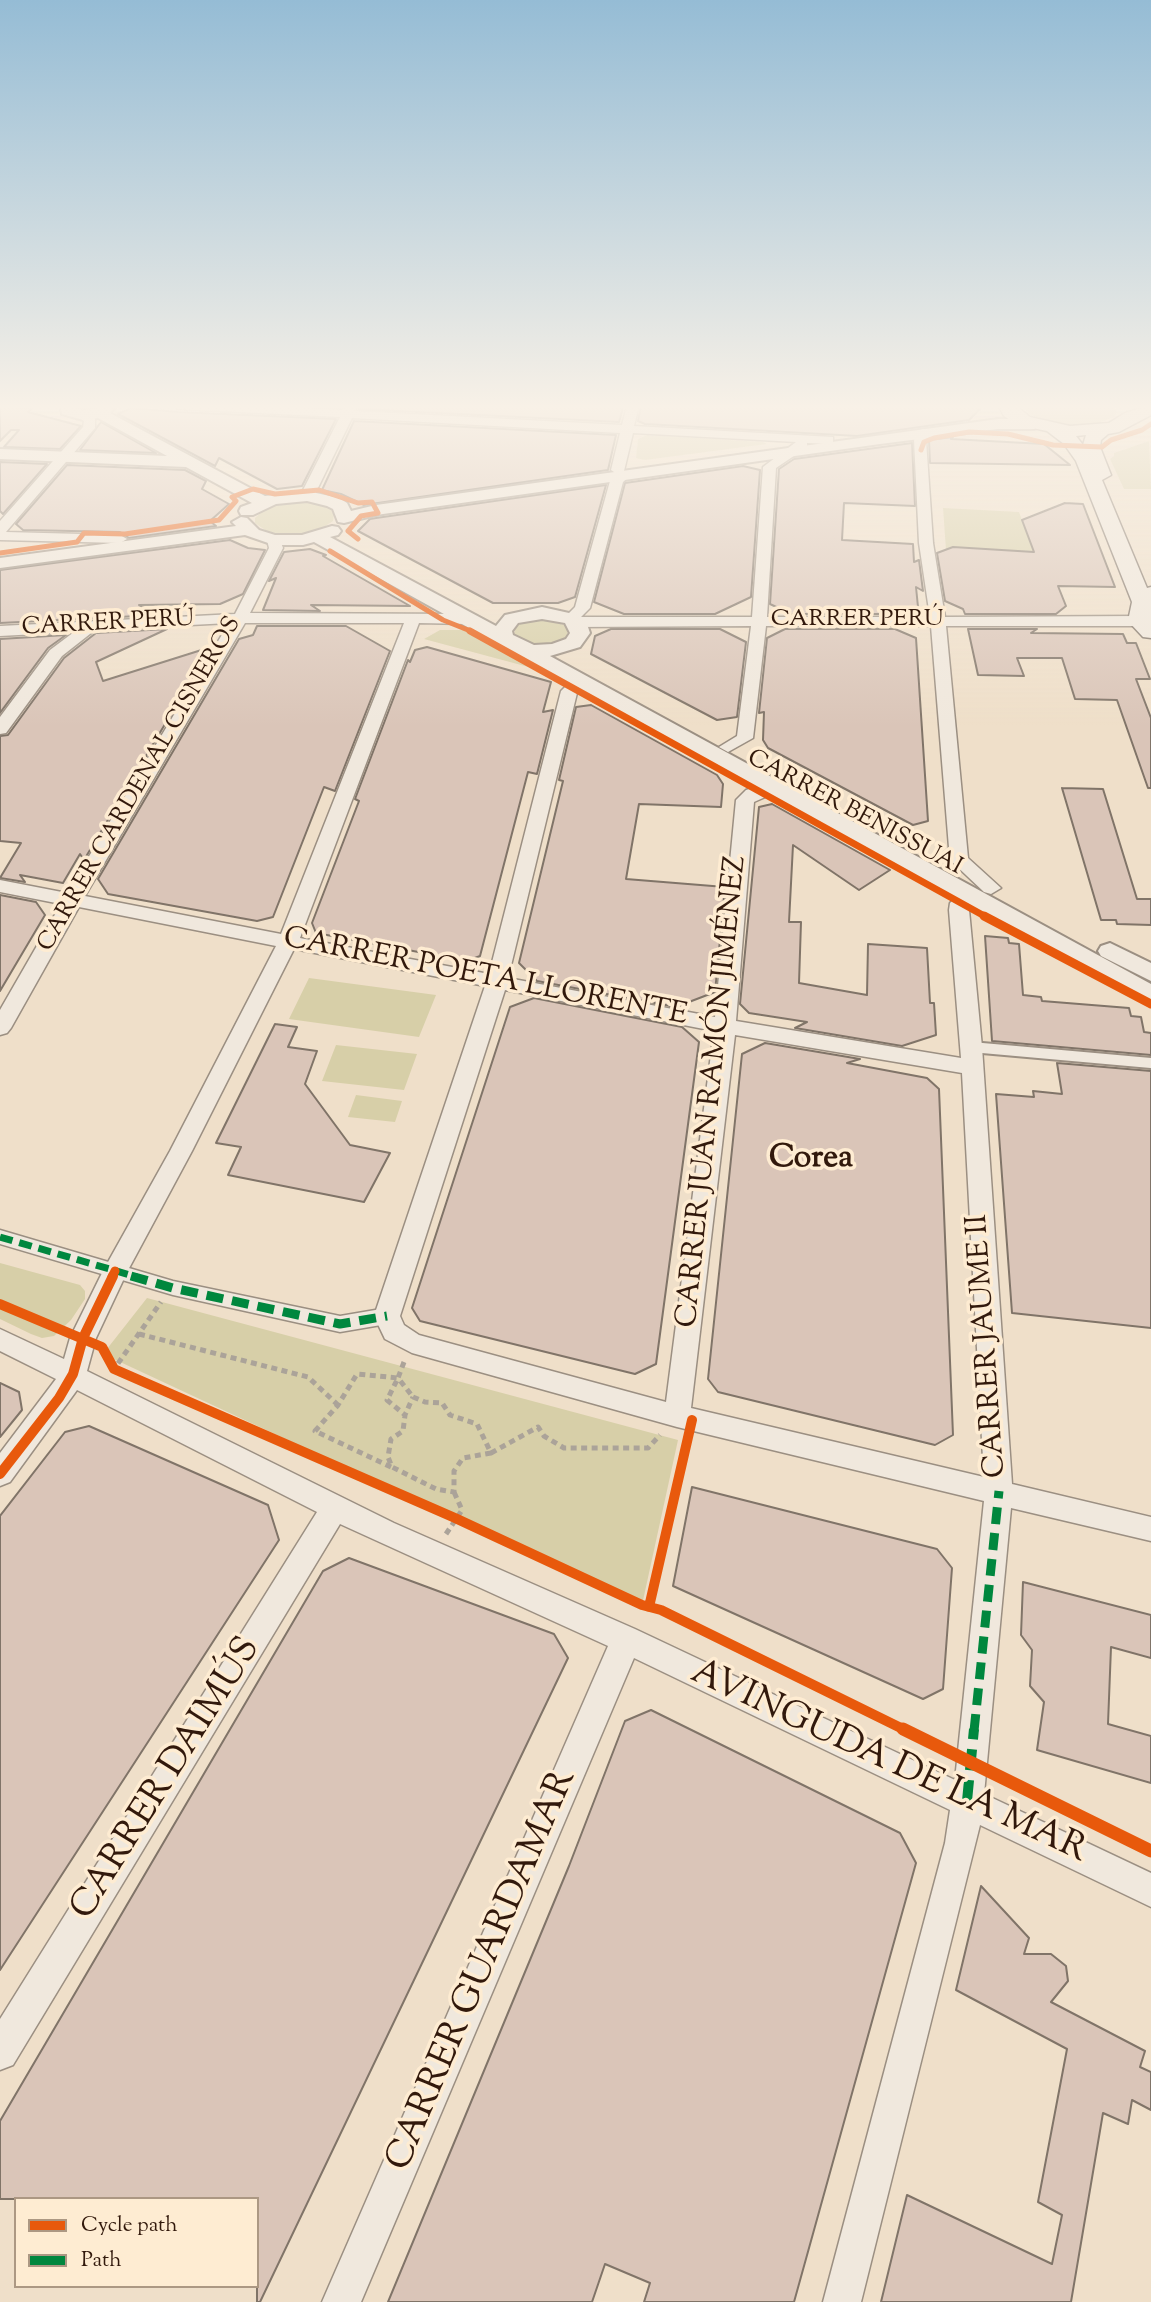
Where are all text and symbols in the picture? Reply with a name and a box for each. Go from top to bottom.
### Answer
street label: CARRER PERÚ [21,606,195,644]
street label: CARRER PERÚ [771,607,943,635]
street label: CARRER CARDENAL CISNEROS [33,613,249,957]
street label: CARRER BENISSUAI [741,745,967,883]
street label: CARRER JUAN RAMÓN JIMÉNEZ [671,854,757,1330]
street label: CARRER POETA LLORENTE [280,922,690,1036]
district label: Corea [769,1142,853,1180]
street label: CARRER JAUME II [962,1213,1016,1479]
street label: CARRER DAIMÚS [63,1631,273,1929]
street label: AVINGUDA DE LA MAR [683,1652,1093,1876]
street label: CARRER GUARDAMAR [379,1764,589,2178]
legend [14,2197,259,2288]
text: Cycle path [81,2211,178,2241]
text: Path [81,2246,122,2276]

